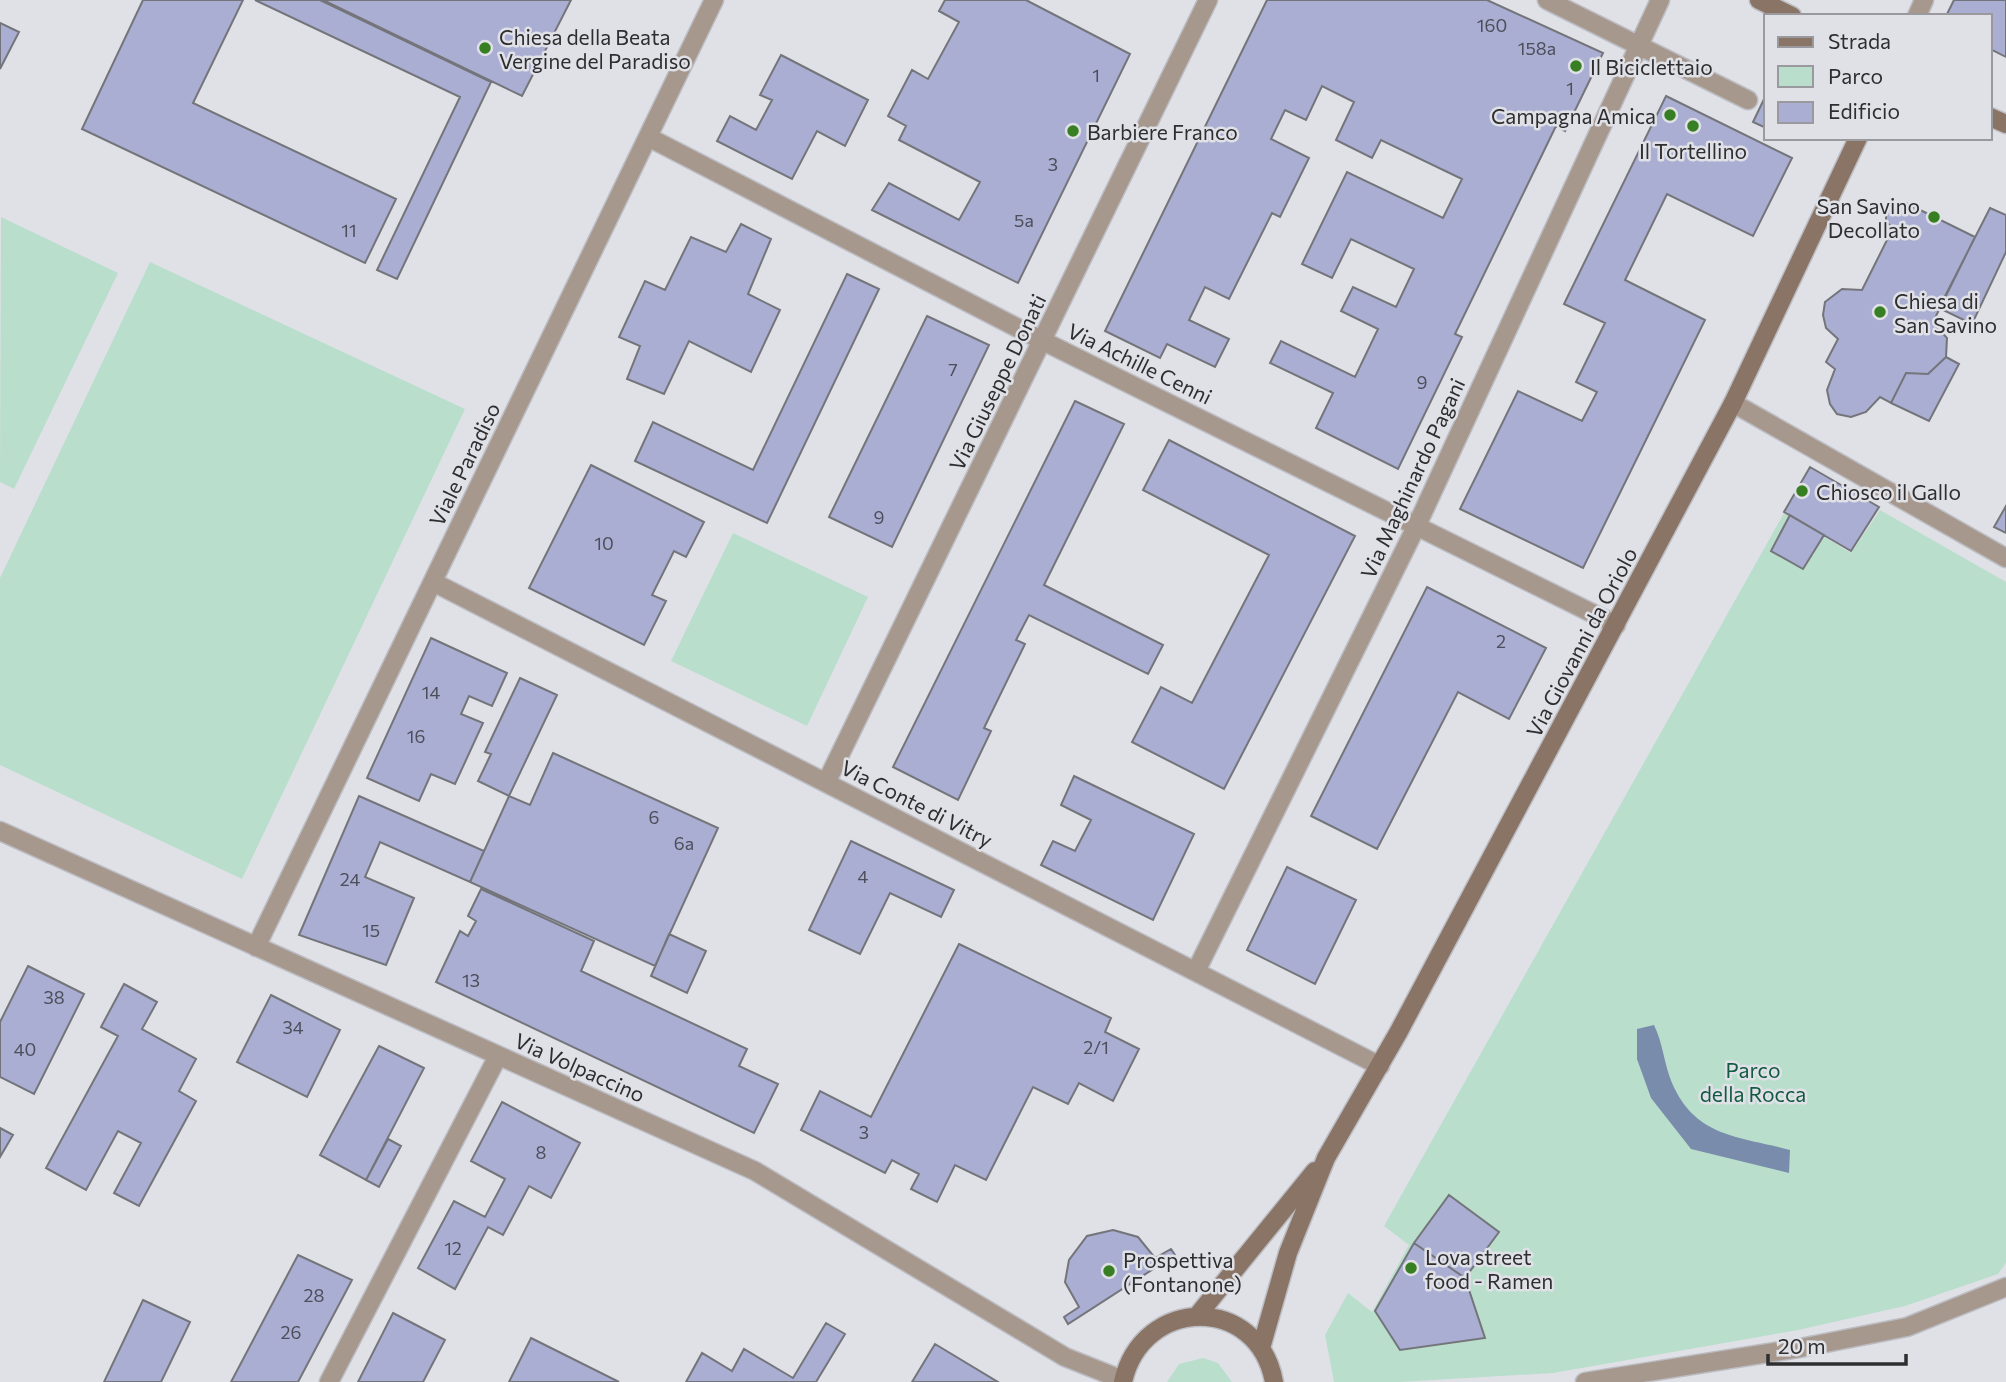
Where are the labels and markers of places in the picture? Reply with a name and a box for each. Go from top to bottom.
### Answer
place label: Chiesa della Beata Vergine del Paradiso [499,24,691,73]
marker: Chiesa della Beata Vergine del Paradiso [477,40,493,56]
place label: Il Biciclettaio [1590,54,1713,79]
marker: Il Biciclettaio [1568,58,1584,74]
place label: Campagna Amica [1491,103,1656,128]
marker: Campagna Amica [1662,107,1678,123]
marker: Il Tortellino [1685,118,1701,134]
place label: Barbiere Franco [1087,119,1238,144]
marker: Barbiere Franco [1065,123,1081,139]
place label: Il Tortellino [1639,138,1747,163]
place label: San Savino Decollato [1817,193,1920,242]
marker: San Savino Decollato [1926,209,1942,225]
place label: Chiesa di San Savino [1894,288,1997,337]
marker: Chiesa di San Savino [1872,304,1888,320]
place label: Chiosco il Gallo [1816,479,1961,504]
marker: Chiosco il Gallo [1794,483,1810,499]
place label: Lova street food - Ramen [1425,1244,1553,1293]
place label: Prospettiva (Fontanone) [1123,1247,1242,1296]
marker: Lova street food - Ramen [1403,1260,1419,1276]
marker: Prospettiva (Fontanone) [1101,1263,1117,1279]

